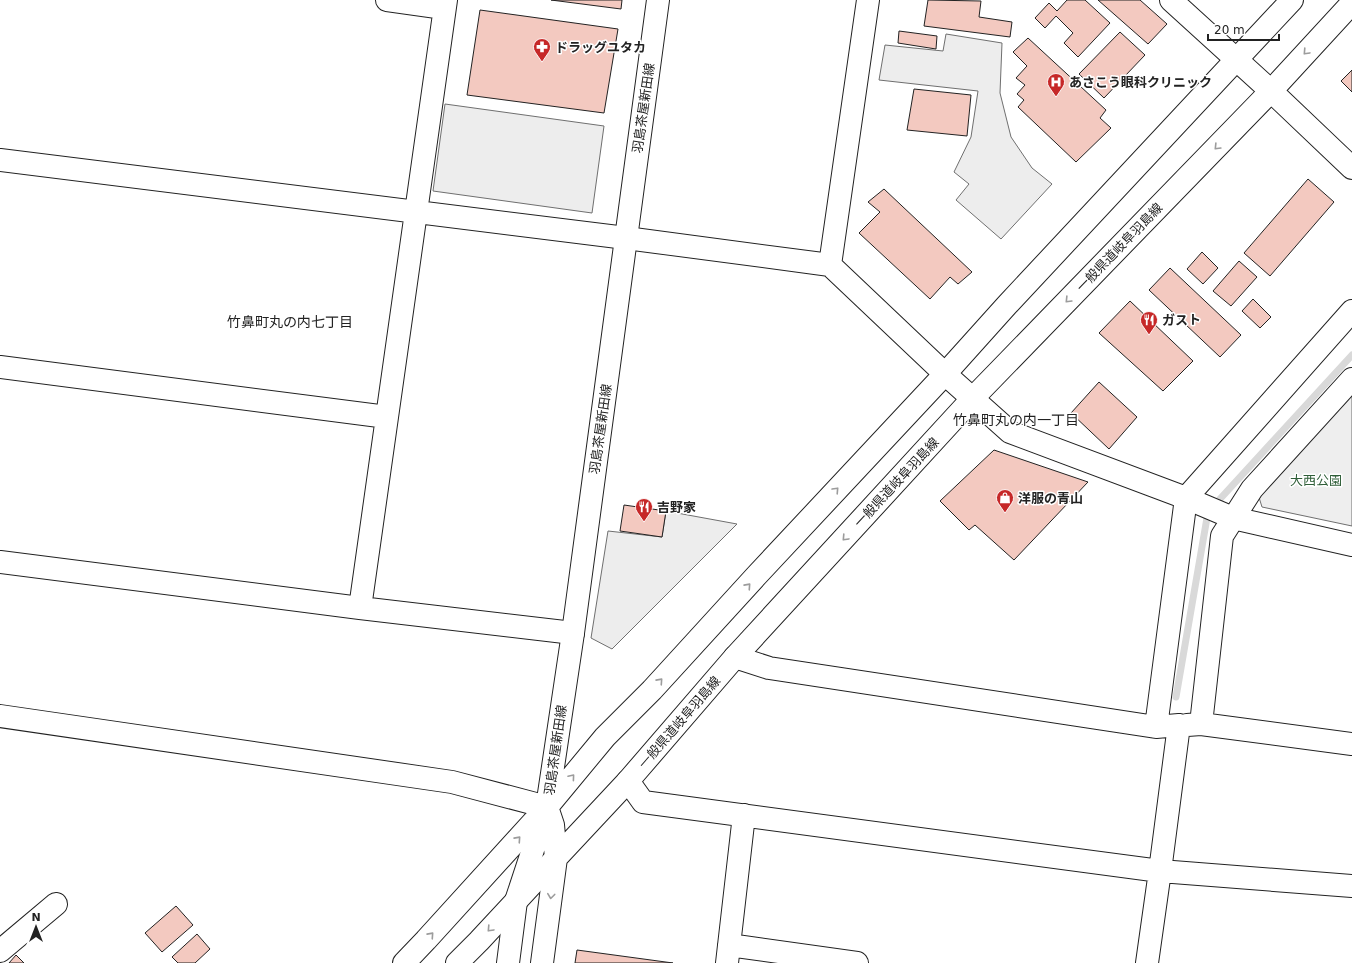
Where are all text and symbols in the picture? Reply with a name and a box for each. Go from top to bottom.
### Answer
scale bar [1208,16,1279,42]
text: 20 m [1214,23,1245,37]
pharmacy icon: ドラッグユタカ [532,37,552,62]
place label: ドラッグユタカ [555,40,646,55]
one-way arrow [1304,48,1311,55]
street label: 羽島茶屋新田線 [630,62,657,154]
hospital icon: あさこう眼科クリニック [1046,72,1066,97]
place label: あさこう眼科クリニック [1069,75,1212,90]
one-way arrow [1214,142,1222,150]
street label: 一般県道岐阜羽島線 [1073,200,1165,295]
one-way arrow [1065,295,1073,303]
restaurant icon: ガスト [1139,310,1159,335]
place label: ガスト [1162,313,1201,328]
district label: 竹鼻町丸の内七丁目 [227,314,353,330]
street label: 羽島茶屋新田線 [587,383,614,475]
district label: 竹鼻町丸の内一丁目 [953,412,1079,428]
street label: 一般県道岐阜羽島線 [851,434,942,530]
park label: 大西公園 [1290,473,1342,488]
one-way arrow [831,488,838,495]
shop icon: 洋服の青山 [995,488,1015,513]
place label: 洋服の青山 [1018,491,1083,506]
restaurant icon: 吉野家 [634,497,654,522]
place label: 吉野家 [657,500,696,515]
one-way arrow [842,533,849,541]
one-way arrow [743,583,750,590]
street label: 一般県道岐阜羽島線 [635,673,723,771]
one-way arrow [655,679,662,686]
street label: 羽島茶屋新田線 [542,704,569,796]
one-way arrow [567,774,574,782]
one-way arrow [513,836,520,843]
one-way arrow [547,893,556,899]
north arrow [16,907,56,947]
text: N [31,911,41,924]
one-way arrow [488,925,495,932]
one-way arrow [426,932,433,940]

